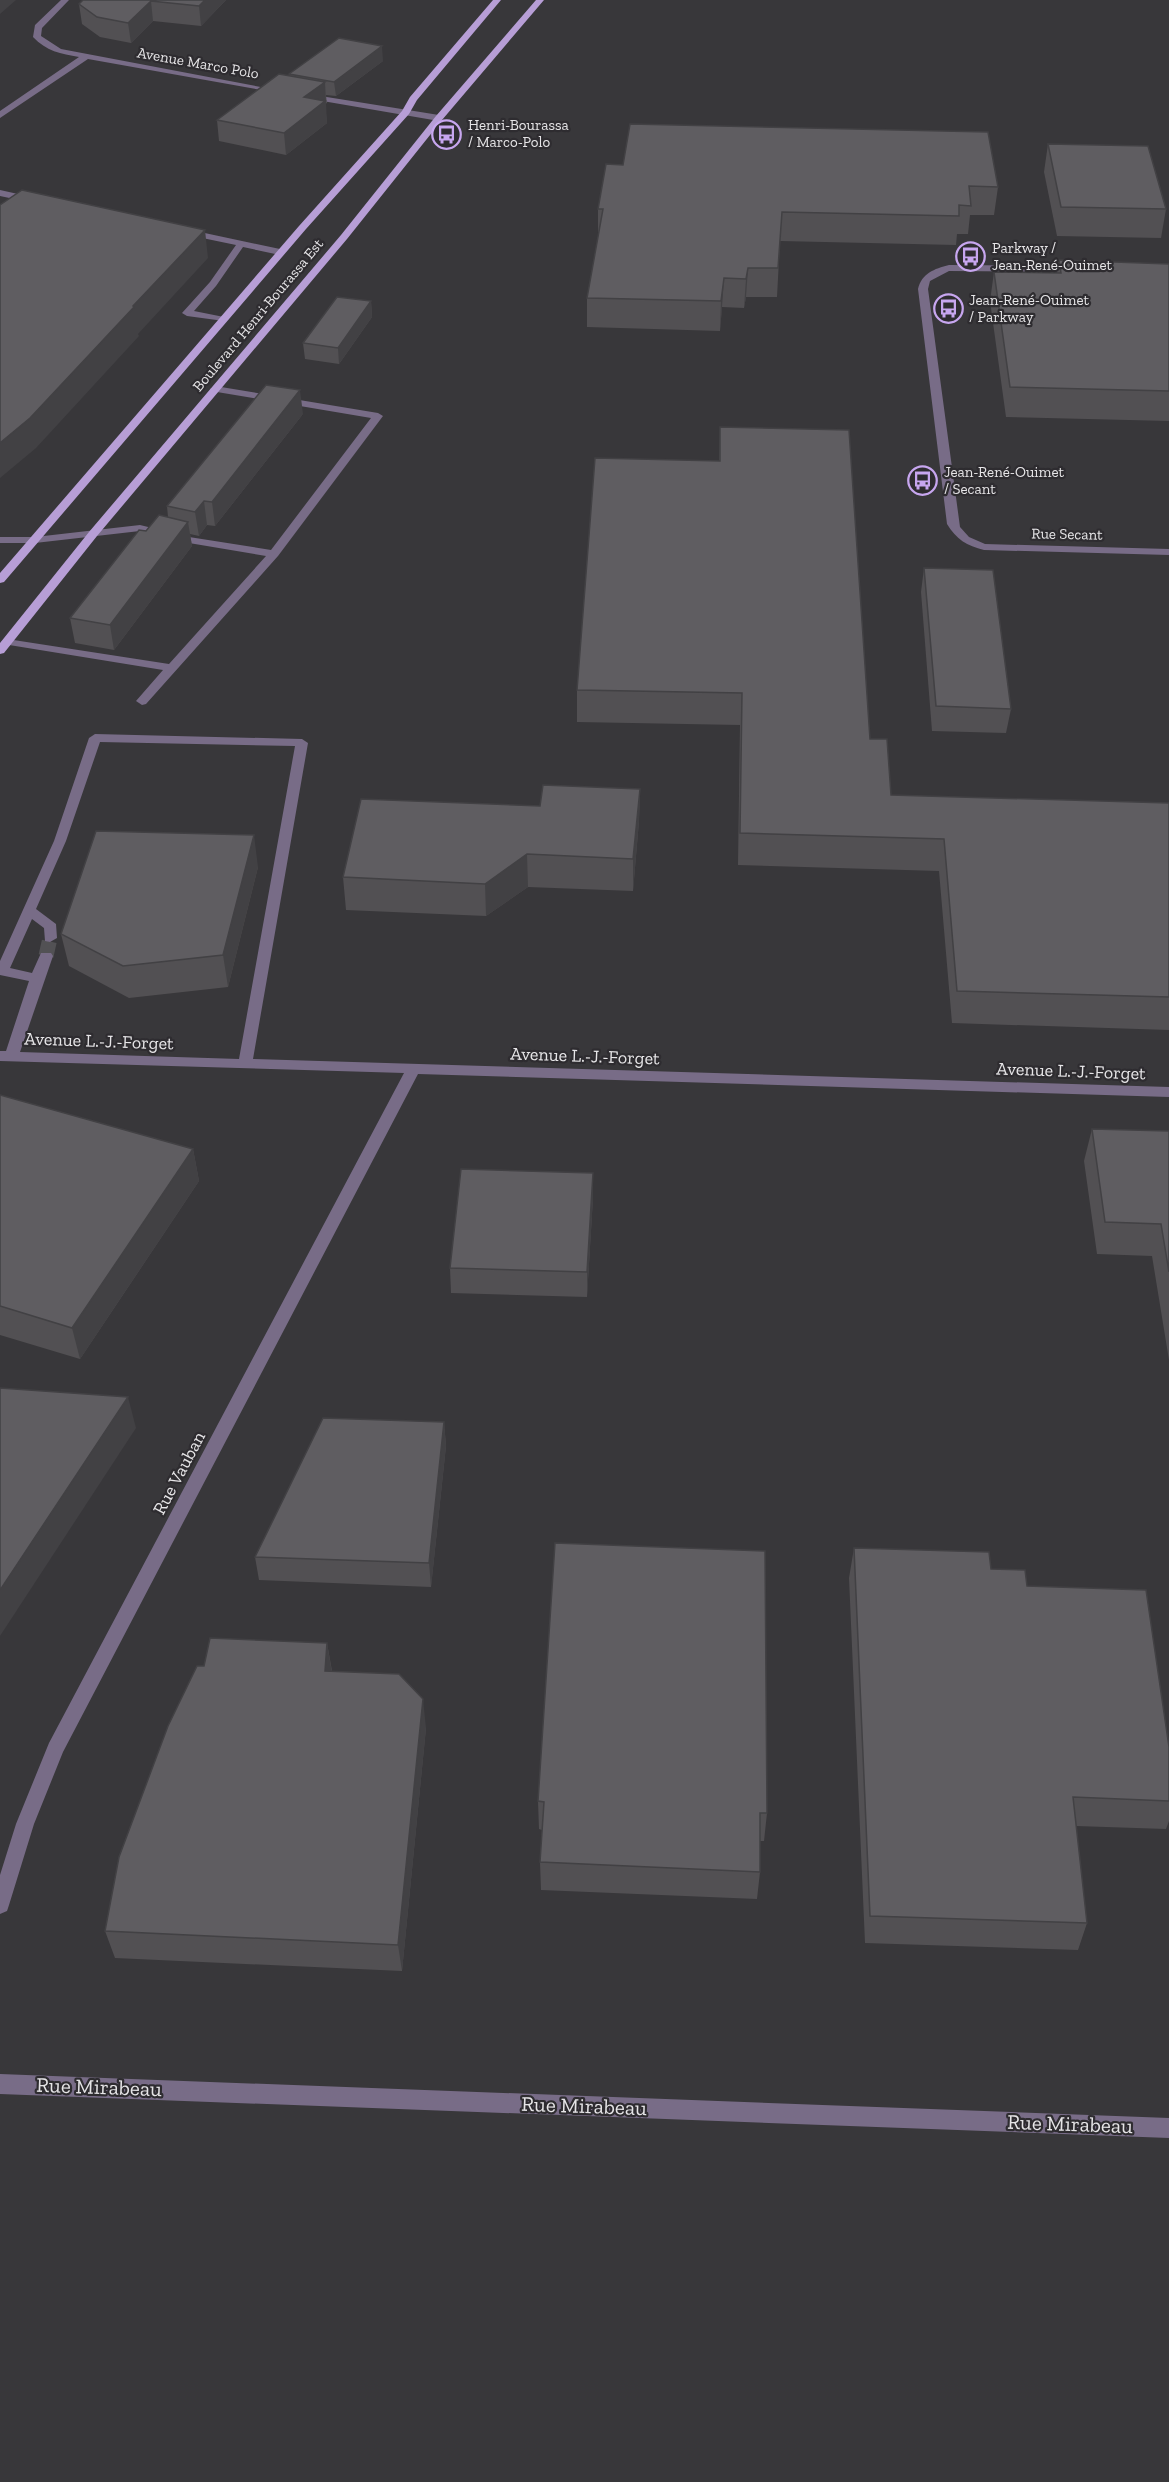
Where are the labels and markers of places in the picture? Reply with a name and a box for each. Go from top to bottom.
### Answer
place label: Henri-Bourassa / Marco-Polo [468,116,569,151]
bus stop icon: Henri-Bourassa / Marco-Polo [431,118,463,150]
place label: Parkway / Jean-René-Ouimet [992,239,1113,274]
bus stop icon: Parkway / Jean-René-Ouimet [955,241,987,273]
place label: Jean-René-Ouimet / Parkway [969,291,1090,326]
bus stop icon: Jean-René-Ouimet / Parkway [932,293,964,325]
place label: Jean-René-Ouimet / Secant [944,463,1065,498]
bus stop icon: Jean-René-Ouimet / Secant [907,465,939,497]

